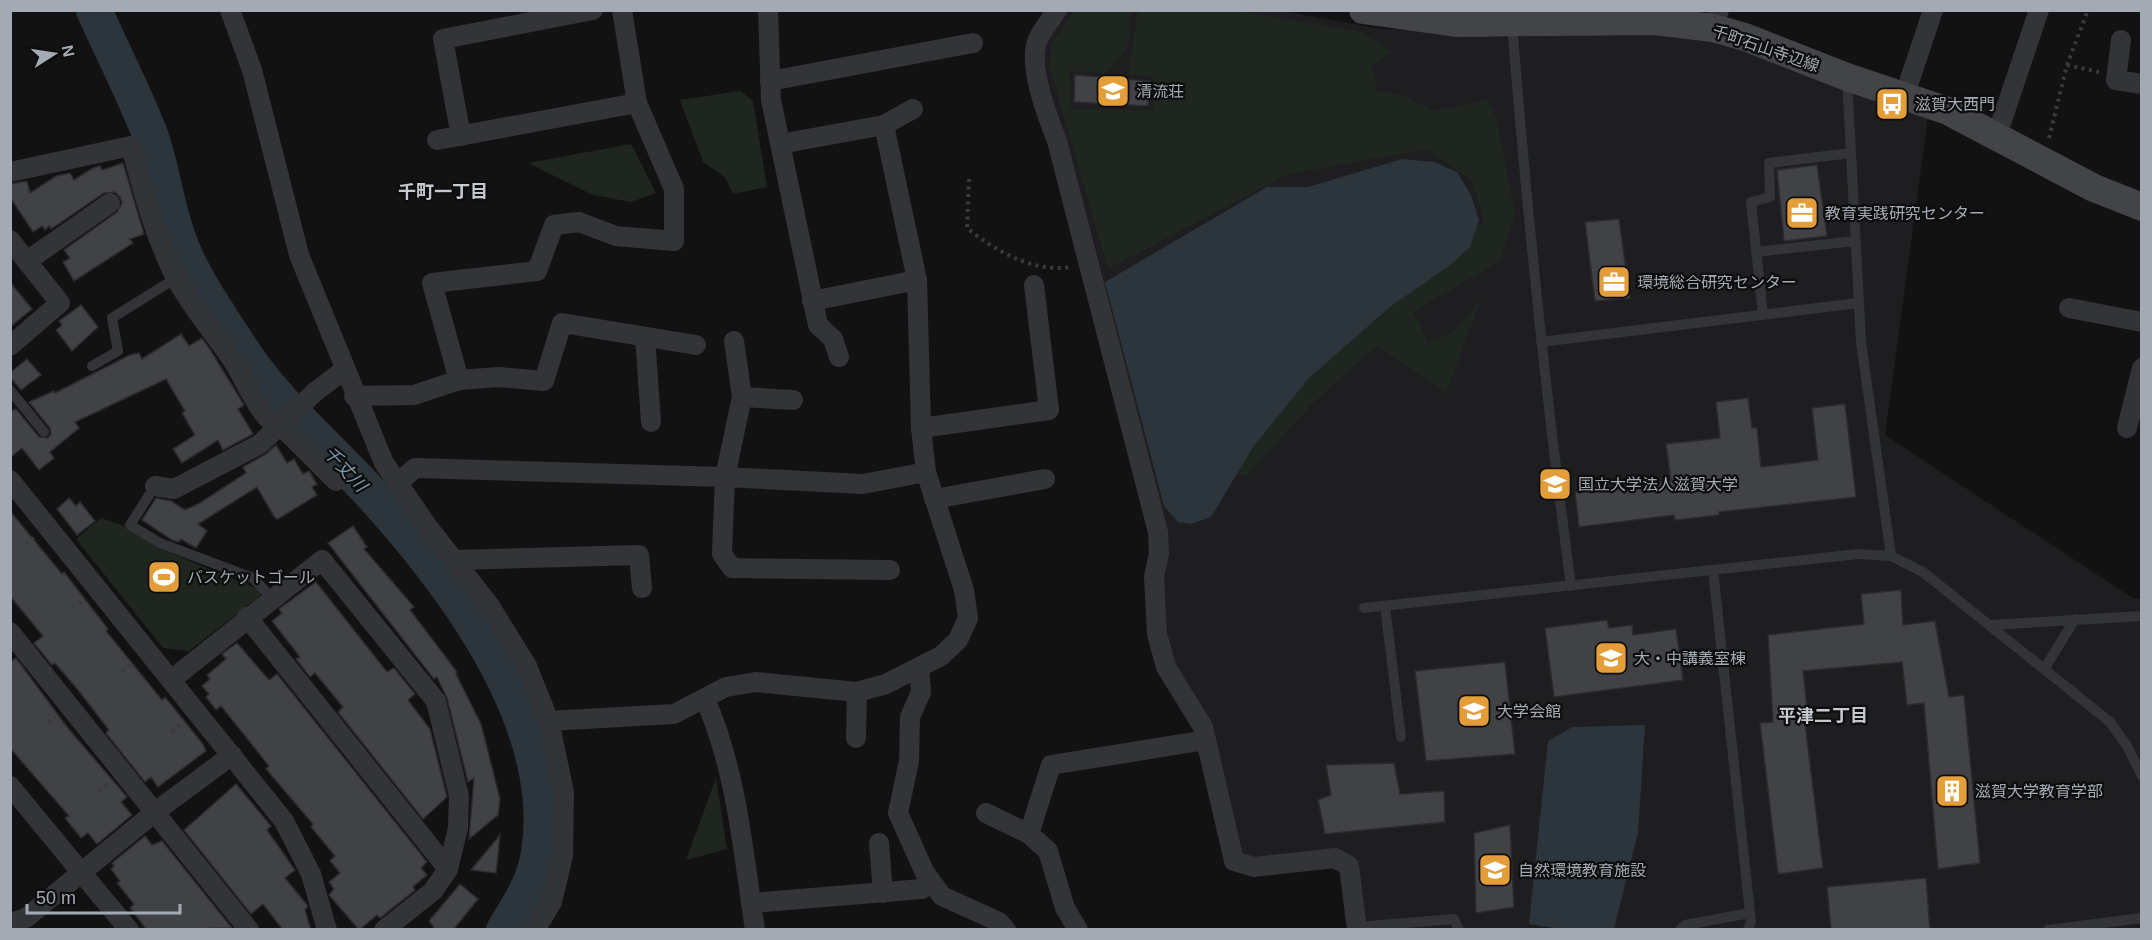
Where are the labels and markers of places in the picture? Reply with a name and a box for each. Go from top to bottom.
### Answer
school or university icon: 清流荘 [1095,73,1131,109]
place label: 清流荘 [1136,83,1184,100]
bus stop icon: 滋賀大西門 [1874,86,1910,122]
place label: 滋賀大西門 [1915,96,1995,113]
office icon: 教育実践研究センター [1784,195,1820,231]
place label: 教育実践研究センター [1825,205,1985,222]
office icon: 環境総合研究センター [1596,264,1632,300]
place label: 環境総合研究センター [1637,274,1797,291]
school or university icon: 国立大学法人滋賀大学 [1537,466,1573,502]
place label: 国立大学法人滋賀大学 [1578,476,1738,493]
sports icon: バスケットゴール [146,559,182,595]
place label: バスケットゴール [187,569,315,586]
school or university icon: 大・中講義室棟 [1593,640,1629,676]
place label: 大・中講義室棟 [1634,650,1746,667]
school or university icon: 大学会館 [1456,693,1492,729]
place label: 大学会館 [1497,703,1561,720]
building icon: 滋賀大学教育学部 [1934,773,1970,809]
place label: 滋賀大学教育学部 [1975,783,2103,800]
school or university icon: 自然環境教育施設 [1477,852,1513,888]
place label: 自然環境教育施設 [1518,862,1646,879]

